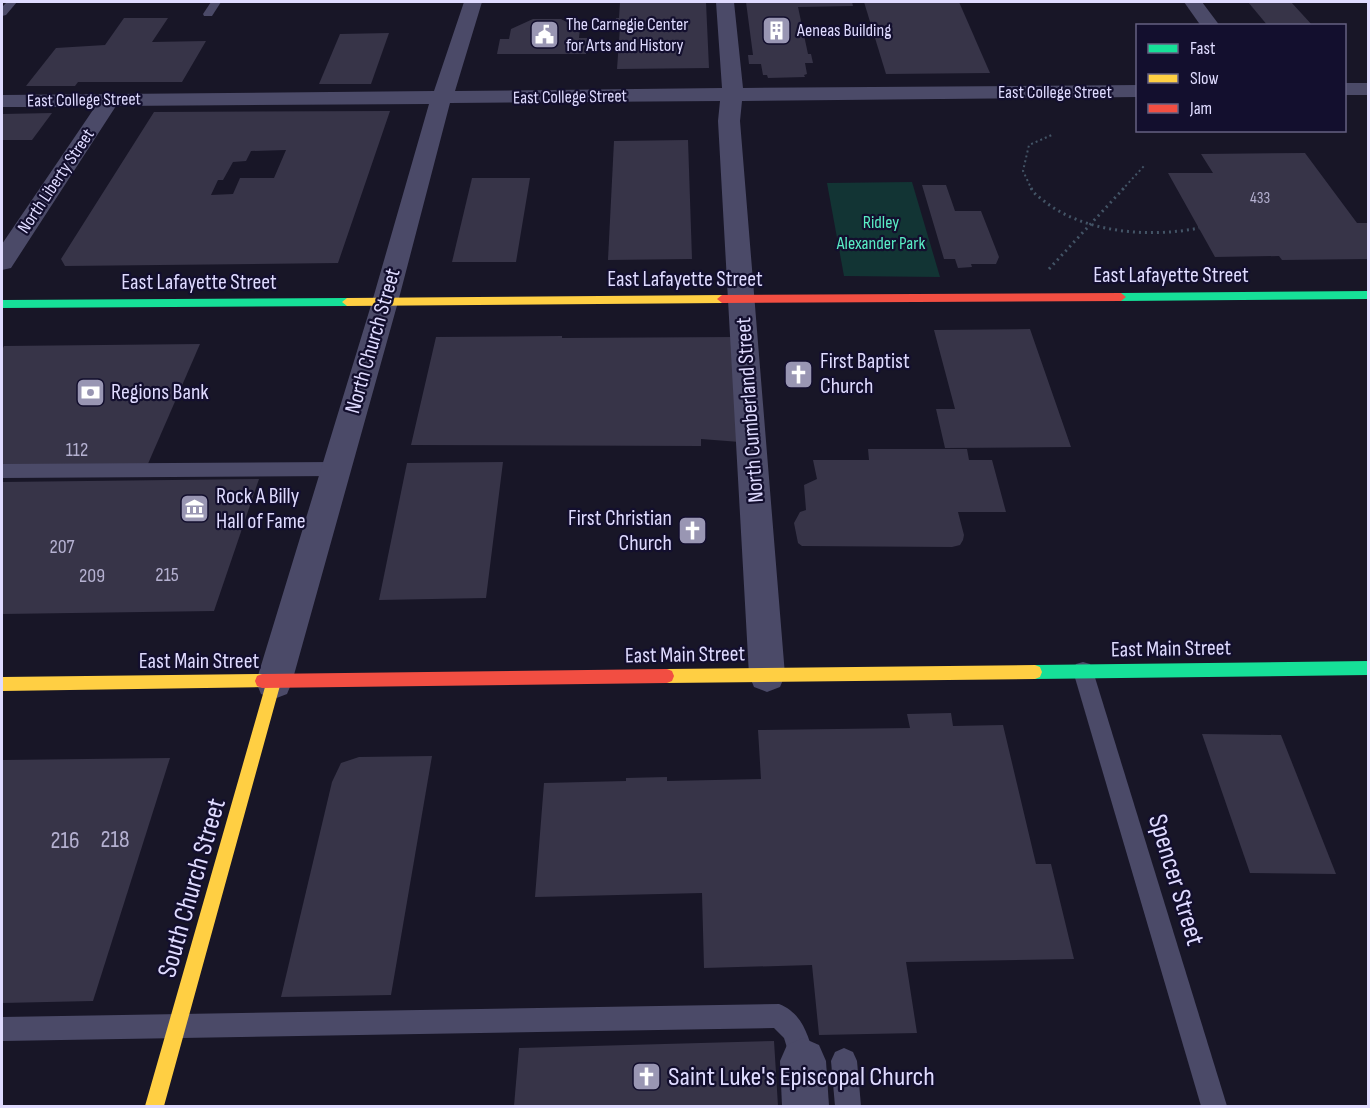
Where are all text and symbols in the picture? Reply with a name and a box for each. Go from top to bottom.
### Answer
place label: The Carnegie Center for Arts and History [566,14,688,56]
building icon: Aeneas Building [760,14,792,46]
public building icon: The Carnegie Center for Arts and History [529,18,561,50]
place label: Aeneas Building [796,20,891,41]
legend [1136,24,1346,132]
text: Fast [1190,38,1216,59]
text: Slow [1190,68,1219,89]
street label: East College Street [998,82,1113,103]
street label: East College Street [513,85,628,108]
street label: East College Street [27,88,142,111]
text: Jam [1189,98,1212,119]
street label: North Liberty Street [13,124,99,237]
house number: 433 [1250,189,1270,208]
park label: Ridley Alexander Park [836,212,925,254]
street label: East Lafayette Street [1093,262,1249,289]
street label: North Church Street [339,265,407,417]
street label: East Lafayette Street [607,266,763,293]
street label: East Lafayette Street [121,269,277,296]
street label: North Cumberland Street [730,316,770,504]
place label: First Baptist Church [820,348,910,400]
church icon: First Baptist Church [783,358,815,390]
bank icon: Regions Bank [74,376,106,408]
place label: Regions Bank [111,379,209,406]
house number: 112 [66,438,88,462]
place label: Rock A Billy Hall of Fame [216,483,306,535]
museum icon: Rock A Billy Hall of Fame [179,493,211,525]
place label: First Christian Church [568,505,672,557]
church icon: First Christian Church [677,515,709,547]
house number: 207 [49,535,75,559]
house number: 215 [155,563,179,587]
house number: 209 [79,564,105,588]
street label: East Main Street [1111,634,1232,664]
street label: East Main Street [625,640,746,670]
street label: East Main Street [139,648,259,675]
street label: South Church Street [151,795,233,981]
street label: Spencer Street [1141,810,1211,950]
house number: 218 [101,825,129,854]
house number: 216 [51,826,79,855]
church icon: Saint Luke's Episcopal Church [631,1061,663,1093]
place label: Saint Luke's Episcopal Church [668,1061,935,1093]

